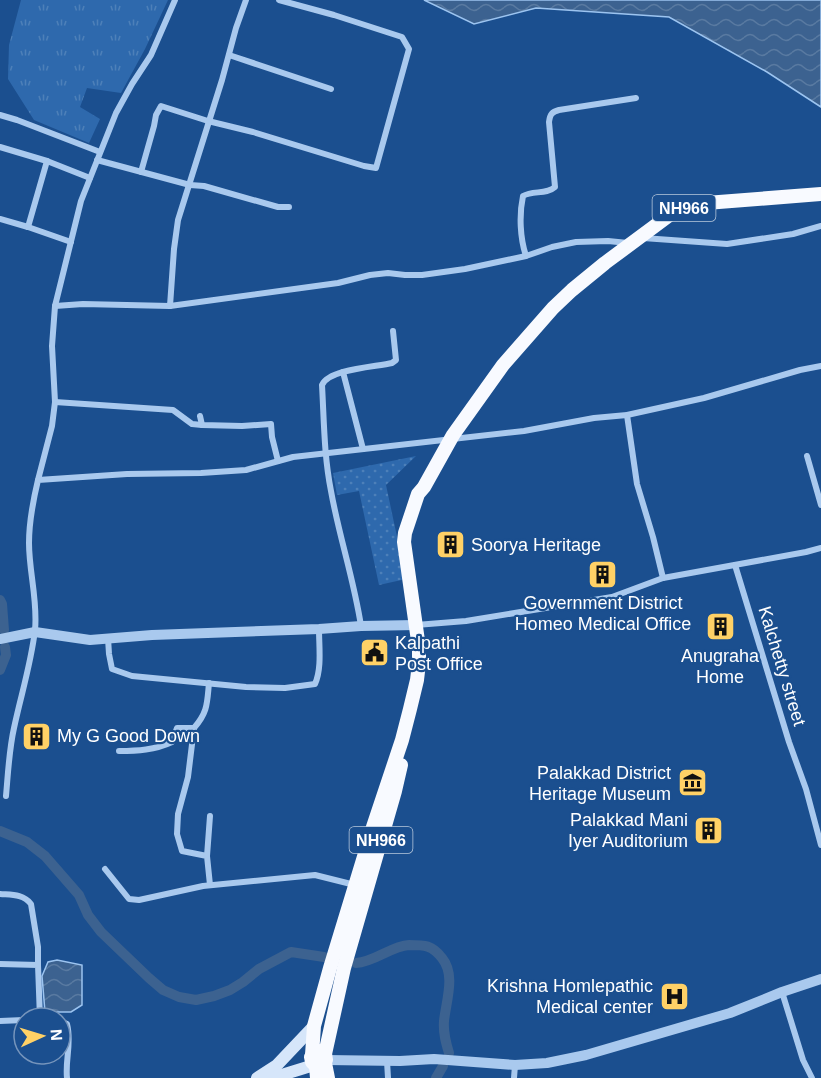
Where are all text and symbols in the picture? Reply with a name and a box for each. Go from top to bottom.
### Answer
road number: NH966 [652,195,716,221]
building icon: Soorya Heritage [434,529,466,561]
place label: Soorya Heritage [471,535,601,555]
building icon: Government District Homeo Medical Office [587,558,619,590]
place label: Government District Homeo Medical Office [515,593,691,634]
street label: Kalchetty street [754,604,810,728]
building icon: Anugraha Home [704,611,736,643]
place label: Kalpathi Post Office [395,633,483,674]
public building icon: Kalpathi Post Office [358,637,390,669]
place label: Anugraha Home [681,646,760,687]
building icon: My G Good Down [20,720,52,752]
place label: My G Good Down [57,726,200,746]
place label: Palakkad District Heritage Museum [529,763,671,804]
museum icon: Palakkad District Heritage Museum [676,767,708,799]
place label: Palakkad Mani Iyer Auditorium [568,810,688,851]
building icon: Palakkad Mani Iyer Auditorium [693,814,725,846]
road number: NH966 [350,827,412,853]
place label: Krishna Homlepathic Medical center [487,976,653,1017]
hospital icon: Krishna Homlepathic Medical center [658,980,690,1012]
north arrow [12,1006,72,1066]
text: N [48,1029,65,1041]

